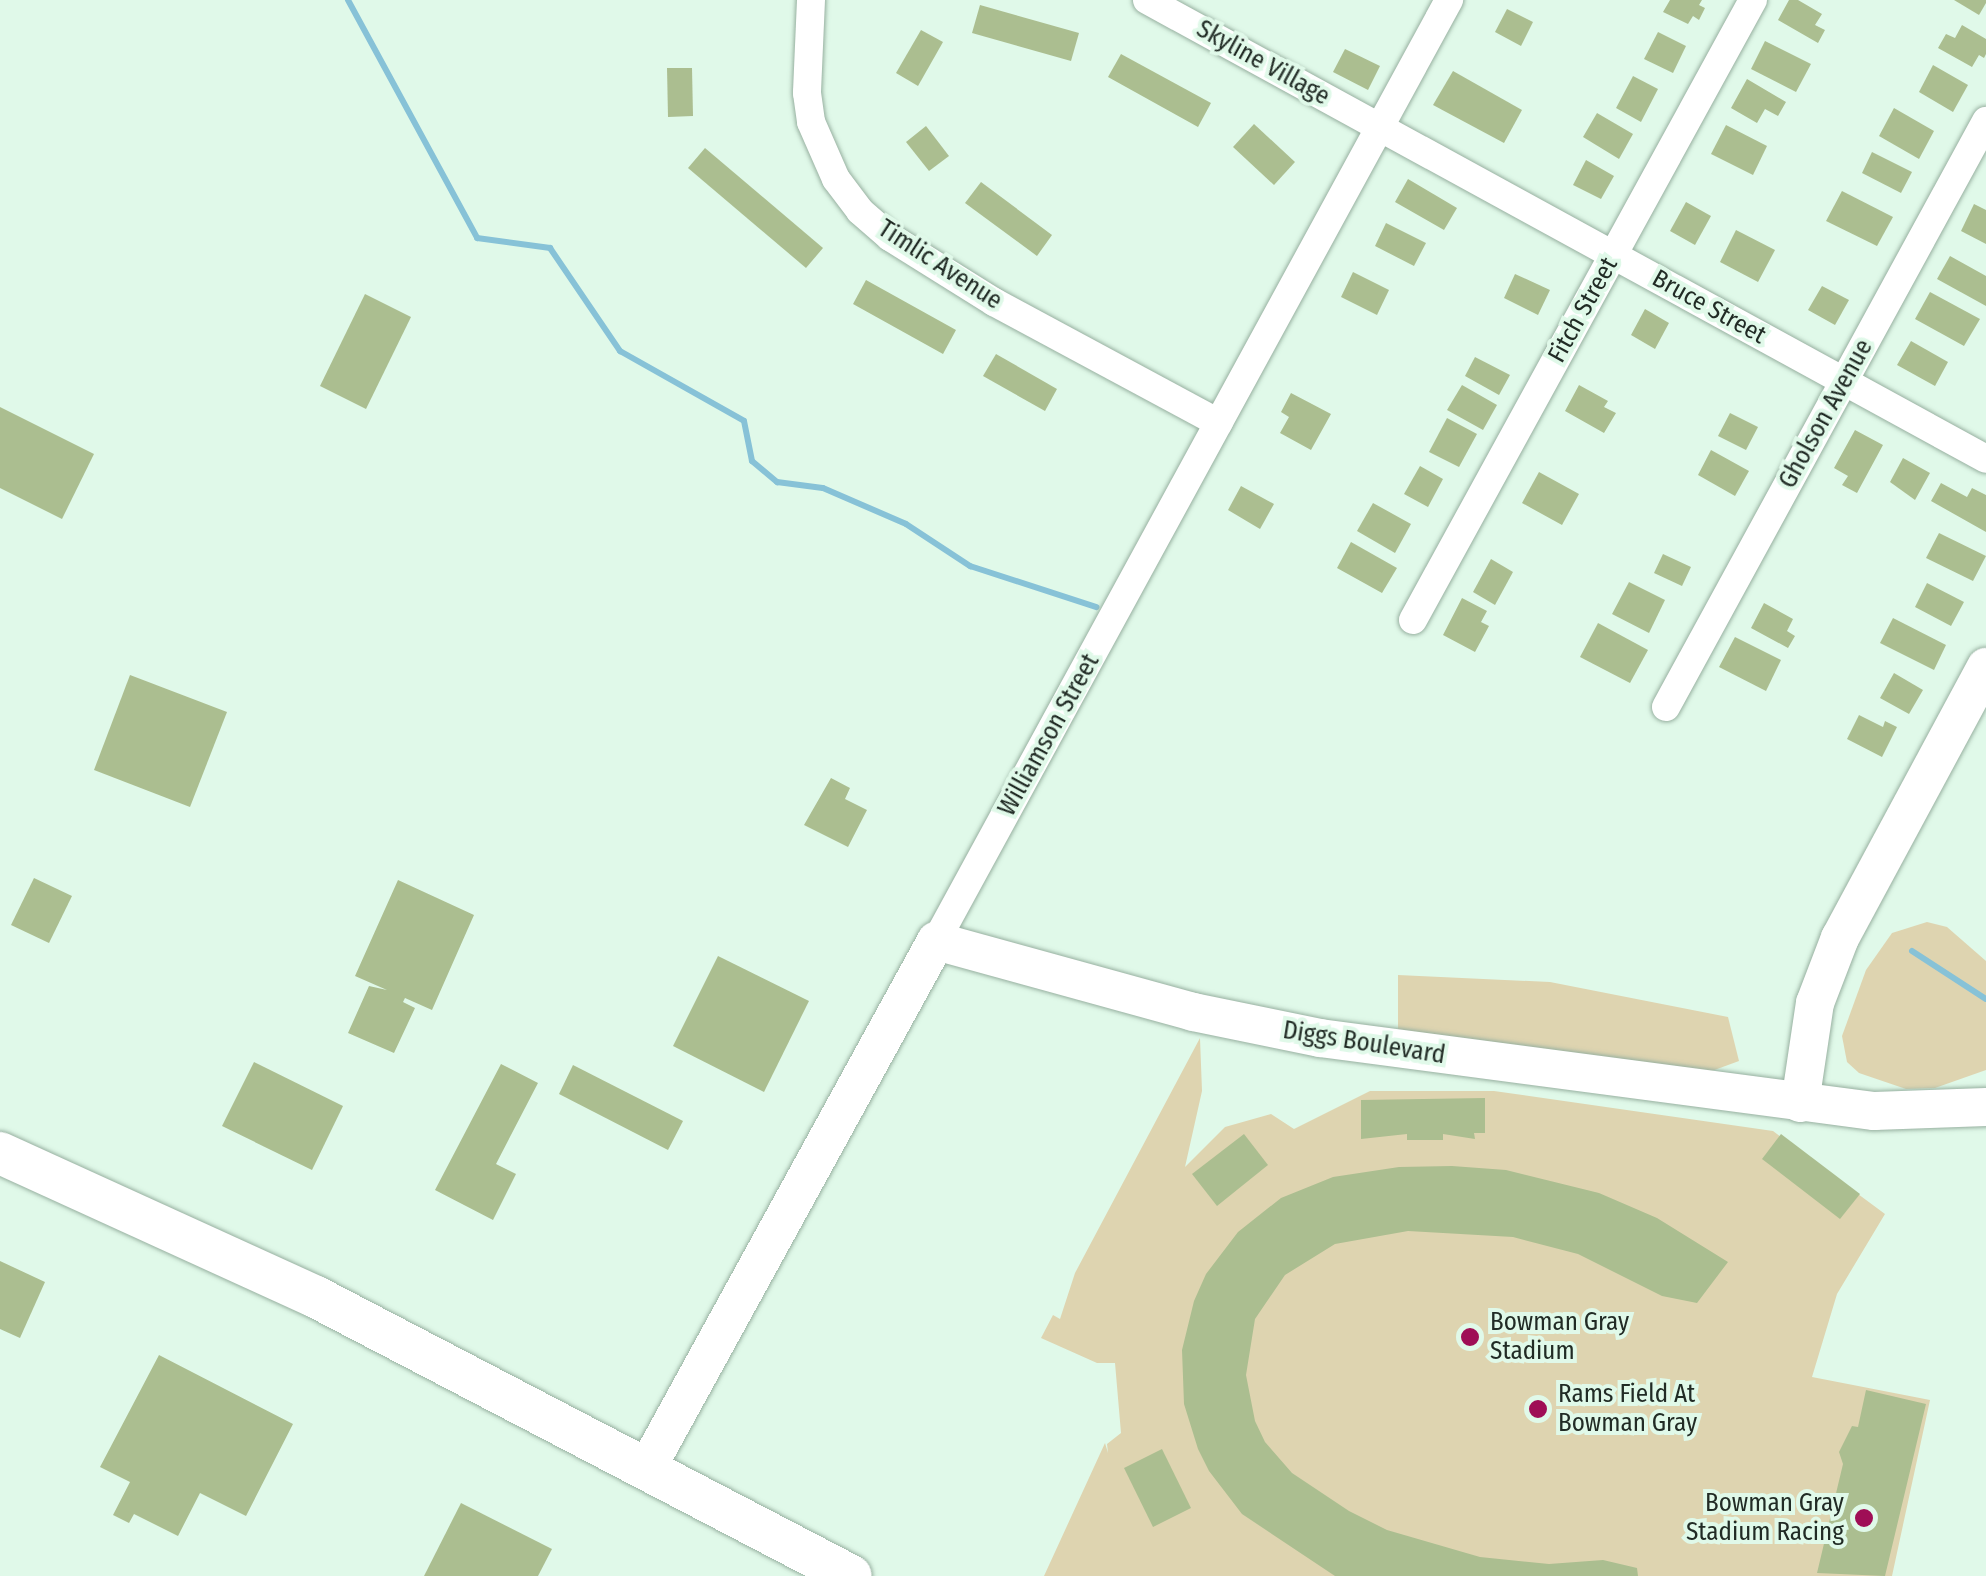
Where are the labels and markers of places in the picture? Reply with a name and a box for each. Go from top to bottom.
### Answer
place label: Bowman Gray Stadium [1490,1308,1629,1367]
marker: Bowman Gray Stadium [1459,1326,1481,1348]
place label: Rams Field At Bowman Gray [1558,1380,1697,1439]
marker: Rams Field At Bowman Gray [1527,1398,1549,1420]
place label: Bowman Gray Stadium Racing [1686,1489,1844,1548]
marker: Bowman Gray Stadium Racing [1853,1507,1875,1529]

